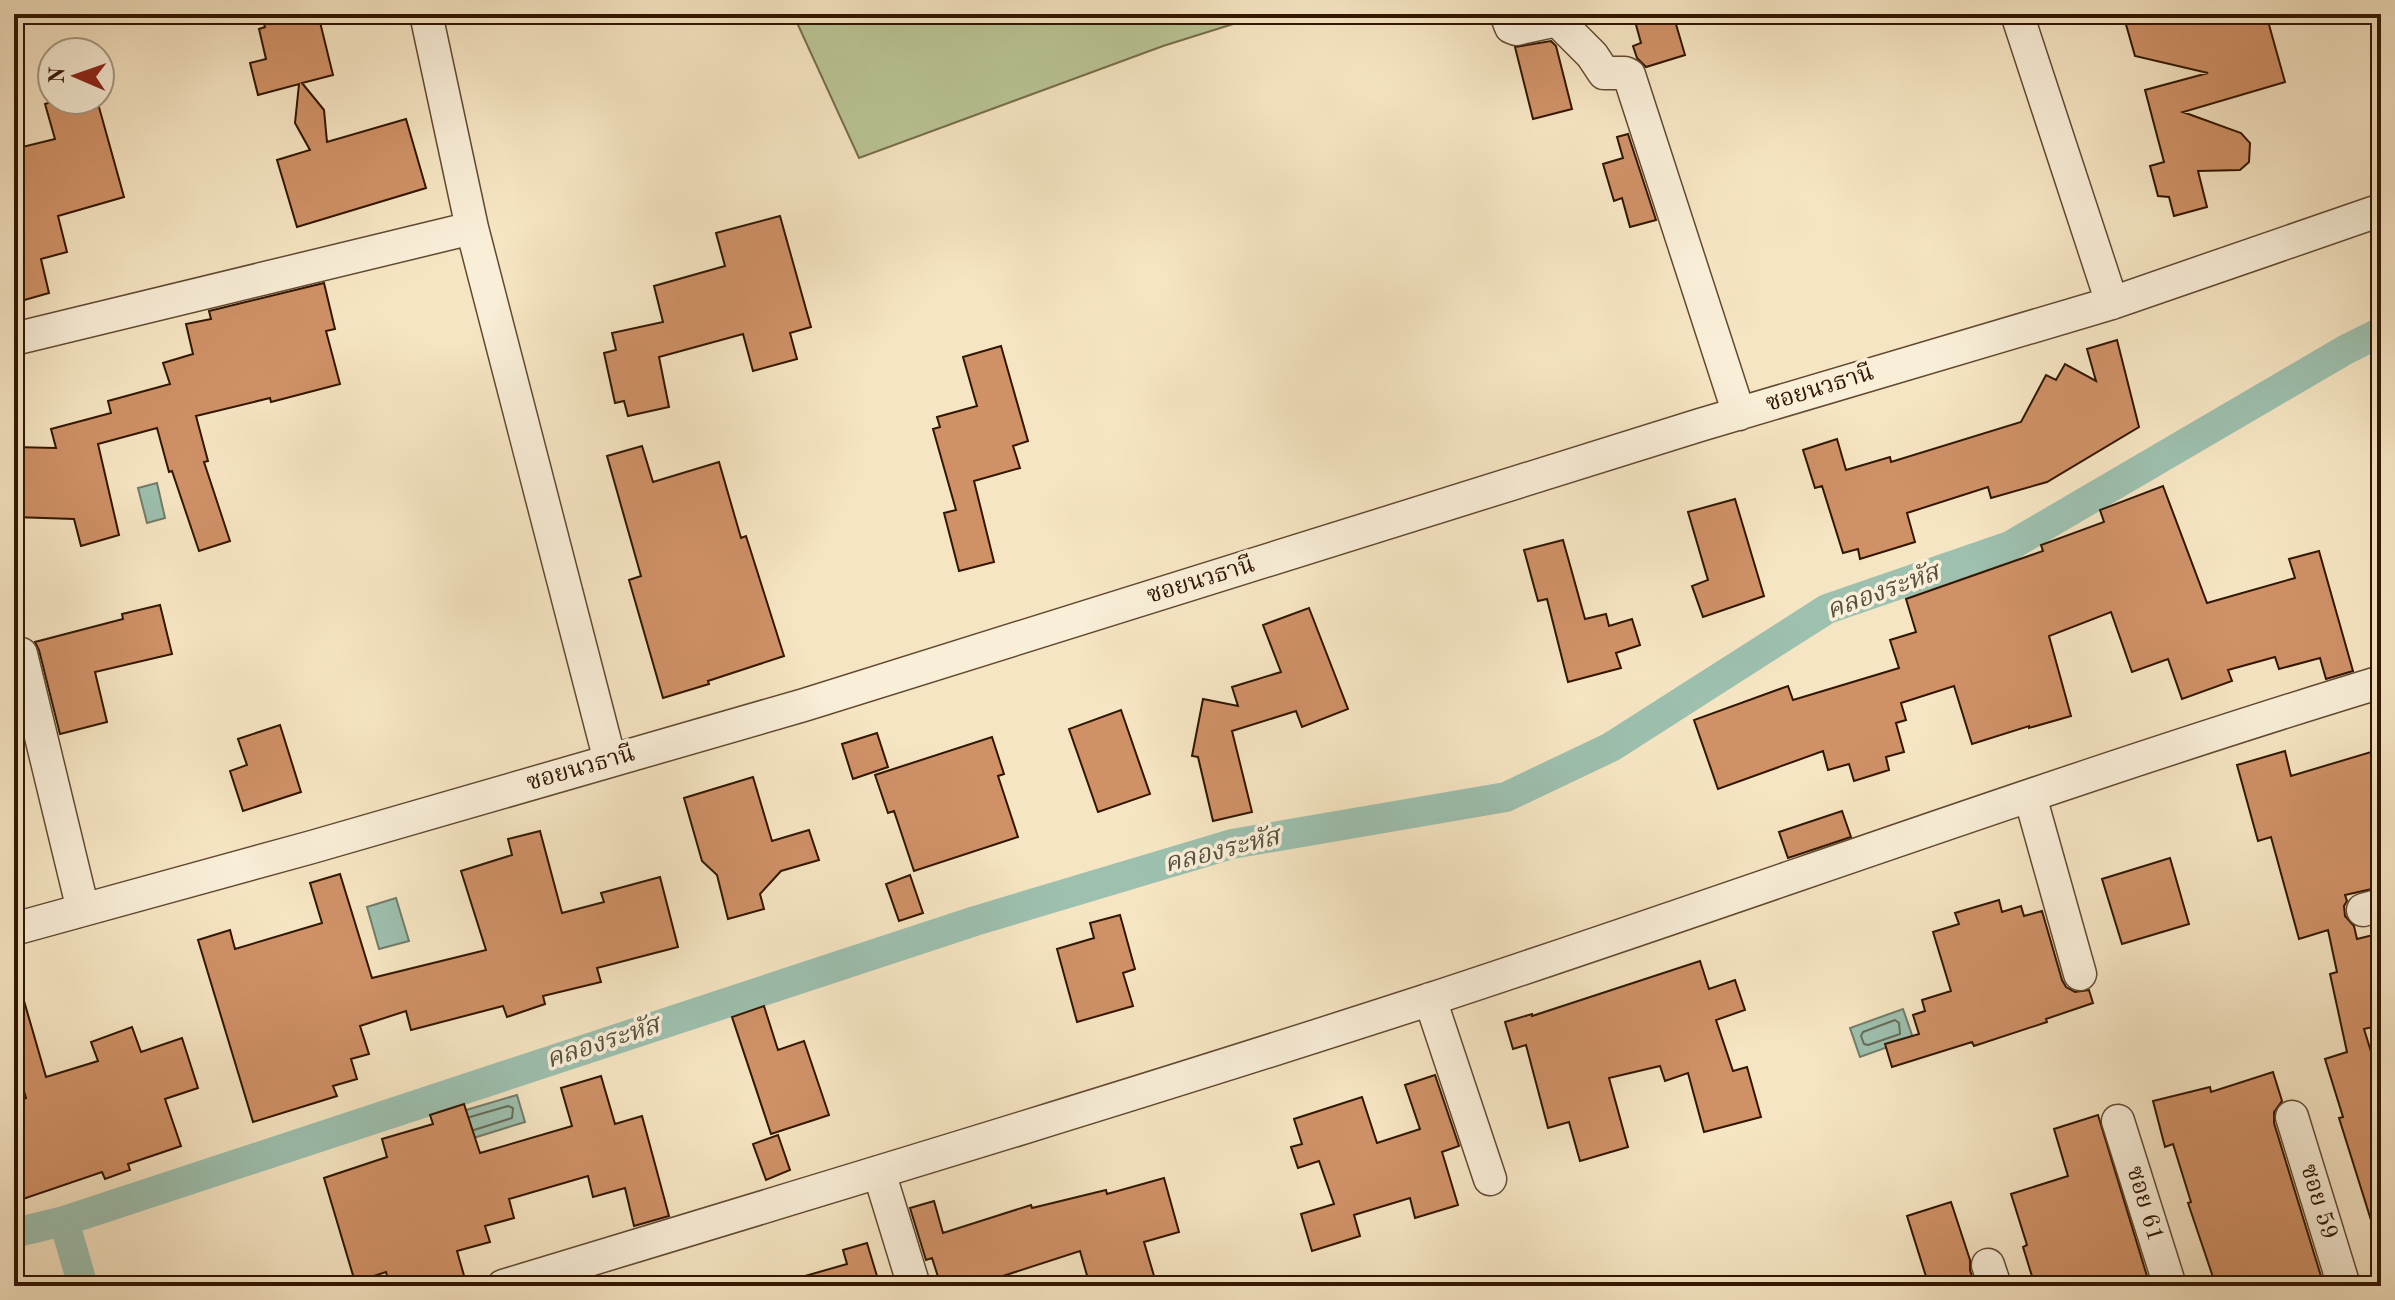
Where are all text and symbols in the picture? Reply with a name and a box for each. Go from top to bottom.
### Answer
north arrow [36,36,116,116]
text: N [47,66,69,84]
street label: ซอยนวธานี [1762,358,1877,417]
street label: ซอยนวธานี [1143,550,1258,609]
water label: คลองระหัส [1823,557,1946,624]
street label: ซอยนวธานี [523,739,638,796]
water label: คลองระหัส [1161,821,1285,878]
water label: คลองระหัส [542,1010,666,1074]
street label: ซอย 59 [2295,1161,2341,1243]
street label: ซอย 61 [2121,1163,2167,1245]

